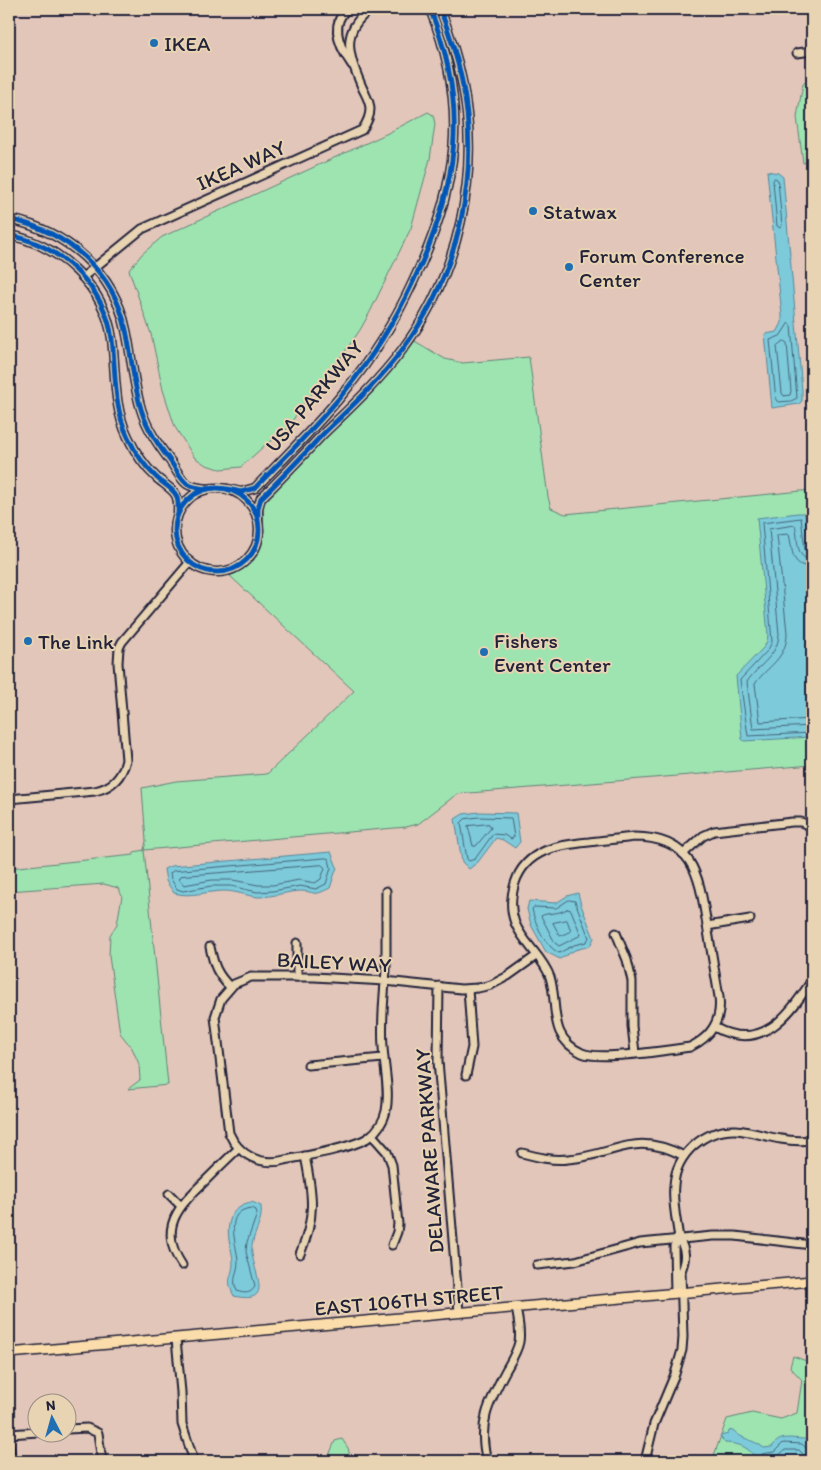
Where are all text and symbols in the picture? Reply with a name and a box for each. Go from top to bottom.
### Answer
place label: IKEA [164,31,211,56]
marker: IKEA [148,37,160,49]
street label: IKEA WAY [193,134,289,196]
place label: Statwax [543,199,617,224]
marker: Statwax [527,205,539,217]
place label: Forum Conference Center [579,243,745,292]
marker: Forum Conference Center [563,261,575,273]
street label: USA PARKWAY [260,335,368,457]
place label: Fishers Event Center [494,628,611,677]
place label: The Link [38,629,114,654]
marker: The Link [22,635,34,647]
marker: Fishers Event Center [478,646,490,658]
street label: BAILEY WAY [276,947,392,977]
street label: DELAWARE PARKWAY [409,1048,449,1254]
street label: EAST 106TH STREET [313,1279,505,1321]
north arrow [28,1392,78,1442]
text: N [45,1397,56,1415]

